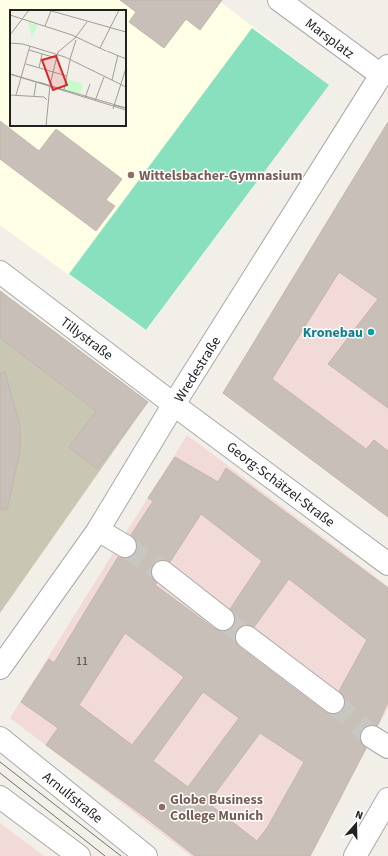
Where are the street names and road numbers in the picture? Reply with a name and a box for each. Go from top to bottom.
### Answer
street label: Marsplatz [301,14,358,64]
street label: Tillystraße [56,312,117,365]
street label: Wredestraße [170,333,226,406]
street label: Georg-Schätzel-Straße [222,437,339,532]
street label: Arnulfstraße [38,767,107,828]

